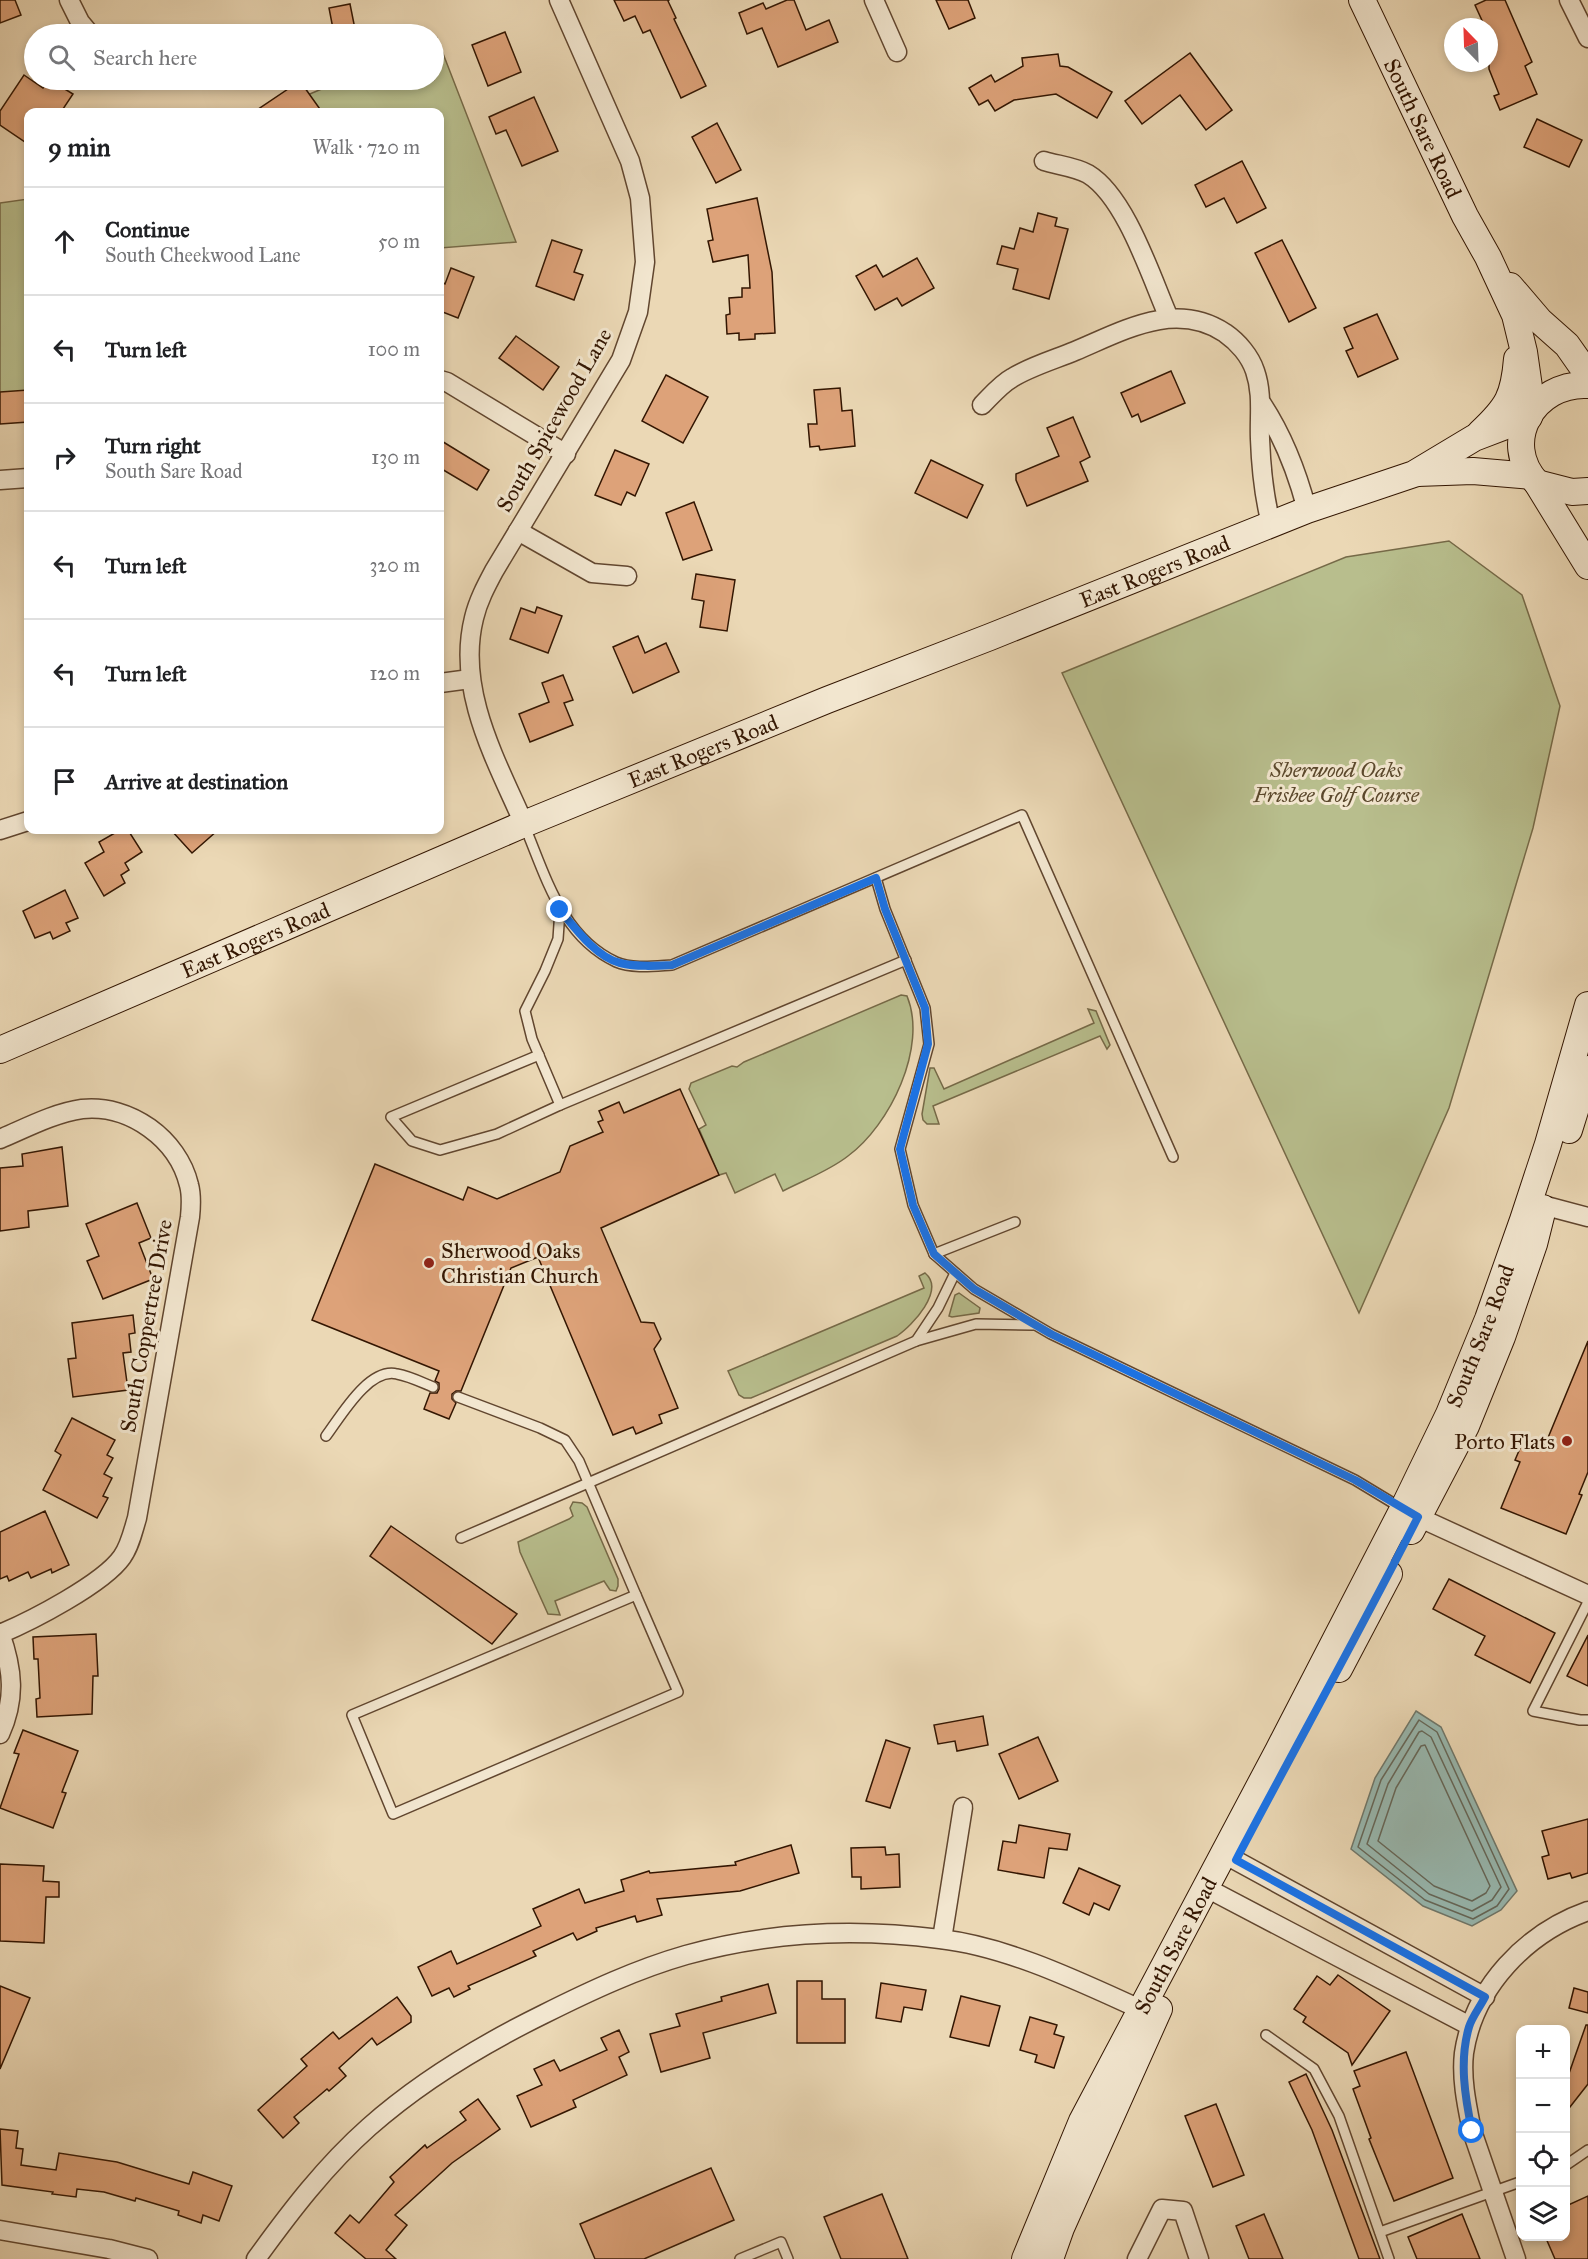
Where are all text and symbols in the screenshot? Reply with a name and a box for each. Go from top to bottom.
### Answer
north arrow [1444,18,1498,72]
search box [24,24,444,90]
icon: search [45,41,78,74]
text: Search here [93,44,197,71]
street label: South Sare Road [1378,54,1468,202]
text: 9 min [48,131,111,163]
text: Walk · 720 m [313,135,420,159]
text: Continue [105,216,190,243]
icon: ahead [48,225,81,258]
text: 50 m [378,229,420,253]
text: South Cheekwood Lane [105,243,301,267]
street label: South Spicewood Lane [490,323,618,517]
icon: left [48,333,81,366]
text: Turn left [105,336,187,363]
text: 100 m [368,337,420,361]
text: Turn right [105,432,201,459]
icon: right [48,441,81,474]
text: 130 m [371,445,420,469]
text: South Sare Road [105,459,242,483]
street label: East Rogers Road [1075,529,1234,613]
icon: left [48,549,81,582]
text: Turn left [105,552,187,579]
text: 320 m [369,553,420,577]
icon: left [48,657,81,690]
text: Turn left [105,660,187,687]
text: 120 m [369,661,420,685]
street label: East Rogers Road [624,708,782,793]
park label: Sherwood Oaks Frisbee Golf Course [1252,756,1420,808]
icon: arrive [48,765,81,798]
text: Arrive at destination [105,768,288,795]
street label: East Rogers Road [177,896,334,984]
route end [546,896,572,922]
street label: South Coppertree Drive [114,1217,178,1435]
place label: Sherwood Oaks Christian Church [441,1237,599,1289]
marker: Sherwood Oaks Christian Church [422,1256,436,1270]
street label: South Sare Road [1440,1261,1520,1411]
place label: Porto Flats [1454,1428,1555,1455]
marker: Porto Flats [1560,1434,1574,1448]
street label: South Sare Road [1128,1872,1222,2019]
map controls [1516,2025,1570,2241]
button: + [1516,2025,1570,2079]
button: − [1516,2079,1570,2133]
route start [1458,2117,1484,2143]
button: locate [1516,2133,1570,2187]
button: layers [1516,2187,1570,2241]

